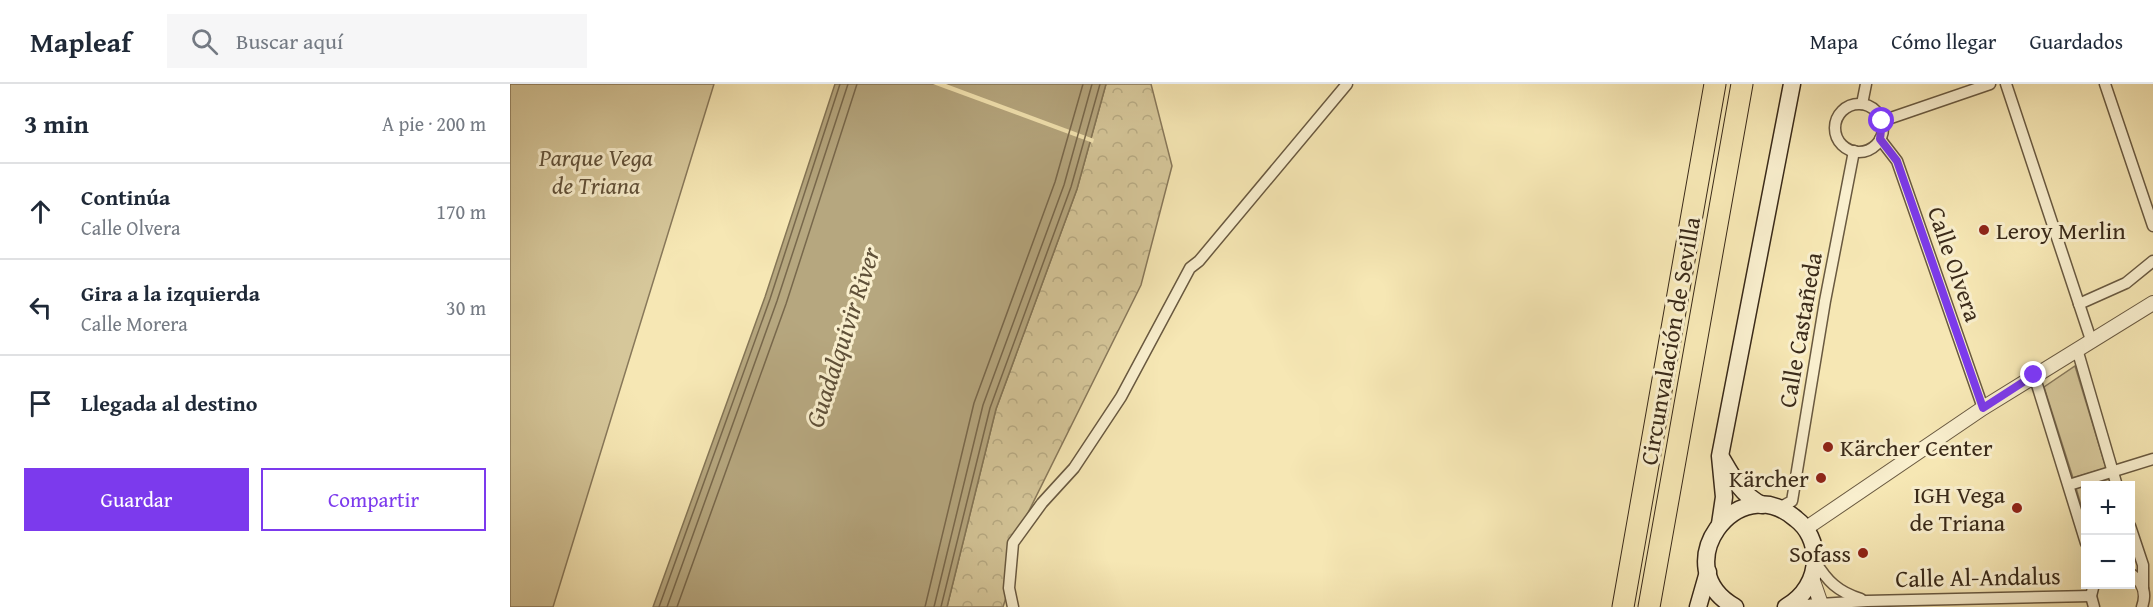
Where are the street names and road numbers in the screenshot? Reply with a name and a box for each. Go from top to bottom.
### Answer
street label: Calle Olvera [1919,202,1991,327]
street label: Circunvalación de Sevilla [1631,213,1709,468]
street label: Calle Castañeda [1769,249,1831,410]
street label: Calle Al-Andalus [1895,558,2061,596]

